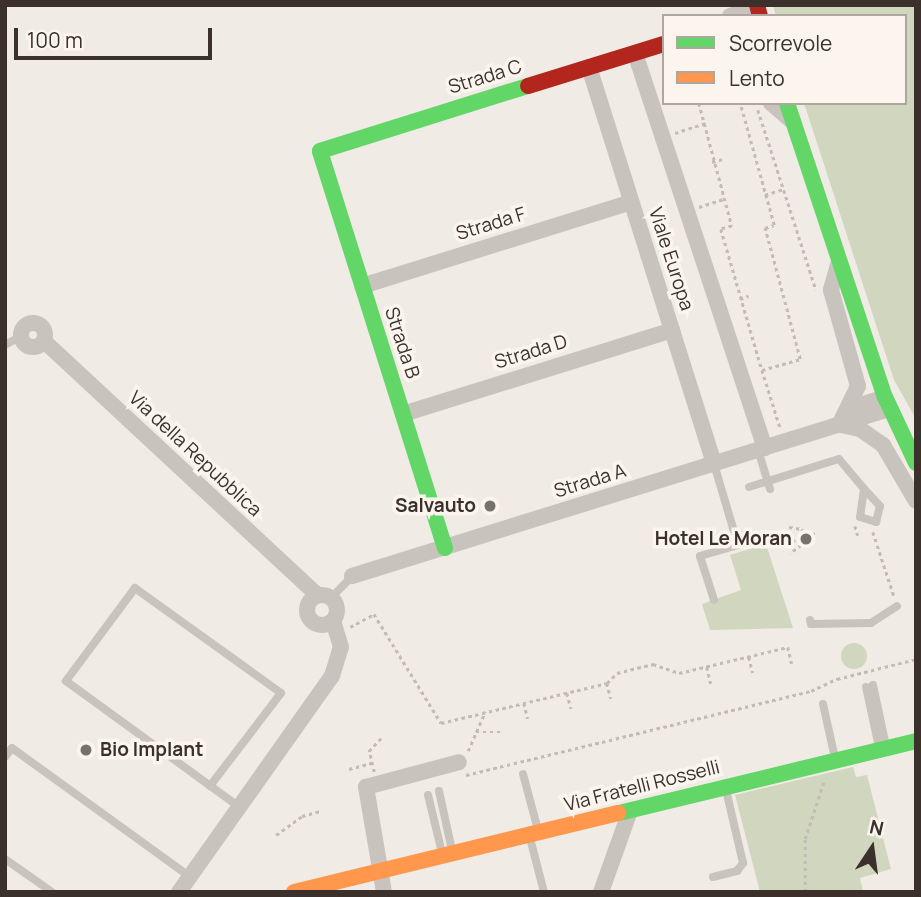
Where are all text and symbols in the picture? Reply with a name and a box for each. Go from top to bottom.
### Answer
scale bar [18,14,215,58]
legend [662,14,907,105]
text: 100 m [27,26,83,54]
text: Scorrevole [729,29,832,57]
street label: Strada C [446,55,524,99]
text: Lento [729,64,785,92]
street label: Strada F [453,203,529,245]
street label: Viale Europa [644,204,698,314]
street label: Strada B [380,304,424,382]
street label: Strada D [492,330,570,374]
street label: Via della Repubblica [124,387,266,521]
street label: Strada A [551,459,629,503]
place label: Salvauto [395,495,476,517]
marker: Salvauto [482,498,498,514]
place label: Hotel Le Moran [655,528,792,550]
marker: Hotel Le Moran [798,531,814,547]
place label: Bio Implant [100,739,203,761]
marker: Bio Implant [78,742,94,758]
street label: Via Fratelli Rosselli [562,756,722,816]
north arrow [837,813,907,883]
text: N [867,813,886,842]

